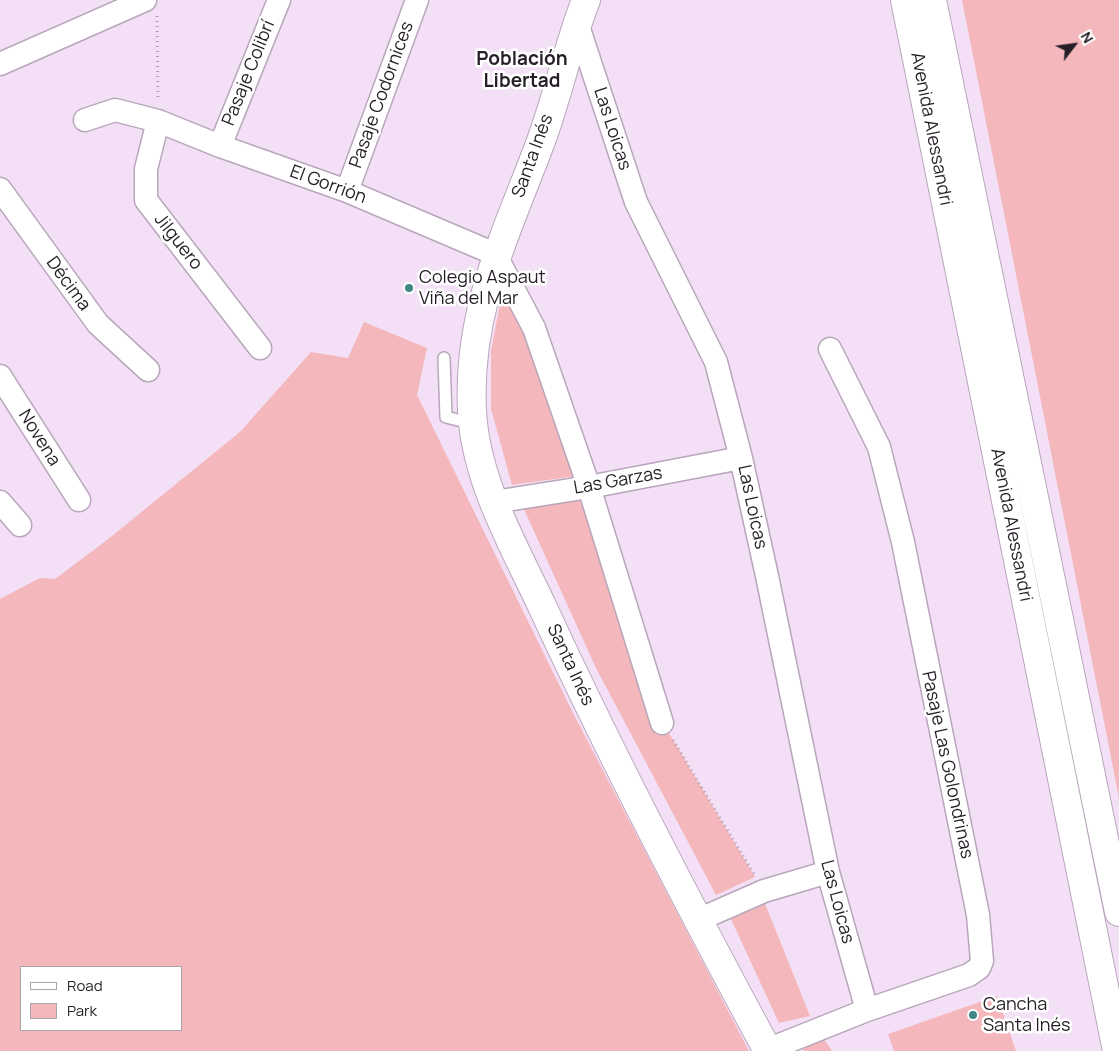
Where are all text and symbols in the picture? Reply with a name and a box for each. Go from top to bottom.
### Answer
street label: Pasaje Colibrí [218,17,280,129]
street label: Pasaje Codornices [345,19,419,171]
north arrow [1049,20,1099,70]
text: N [1077,28,1098,46]
district label: Población Libertad [476,49,568,93]
street label: Avenida Alessandri [906,50,956,208]
street label: Las Loicas [588,85,636,173]
street label: Santa Inés [508,111,558,201]
street label: El Gorrión [287,161,369,209]
street label: Jilguero [149,210,207,274]
street label: Décima [41,253,95,315]
place label: Colegio Aspaut Viña del Mar [419,267,546,310]
marker: Colegio Aspaut Viña del Mar [403,282,415,294]
street label: Novena [13,406,65,470]
street label: Avenida Alessandri [986,446,1036,604]
street label: Las Garzas [572,463,664,499]
street label: Las Loicas [733,463,771,551]
street label: Santa Inés [542,621,598,709]
street label: Pasaje Las Golondrinas [917,669,977,861]
street label: Las Loicas [815,858,859,946]
legend [20,966,182,1031]
text: Road [67,975,103,996]
place label: Cancha Santa Inés [983,994,1070,1036]
text: Park [67,1000,97,1021]
marker: Cancha Santa Inés [967,1009,979,1021]

